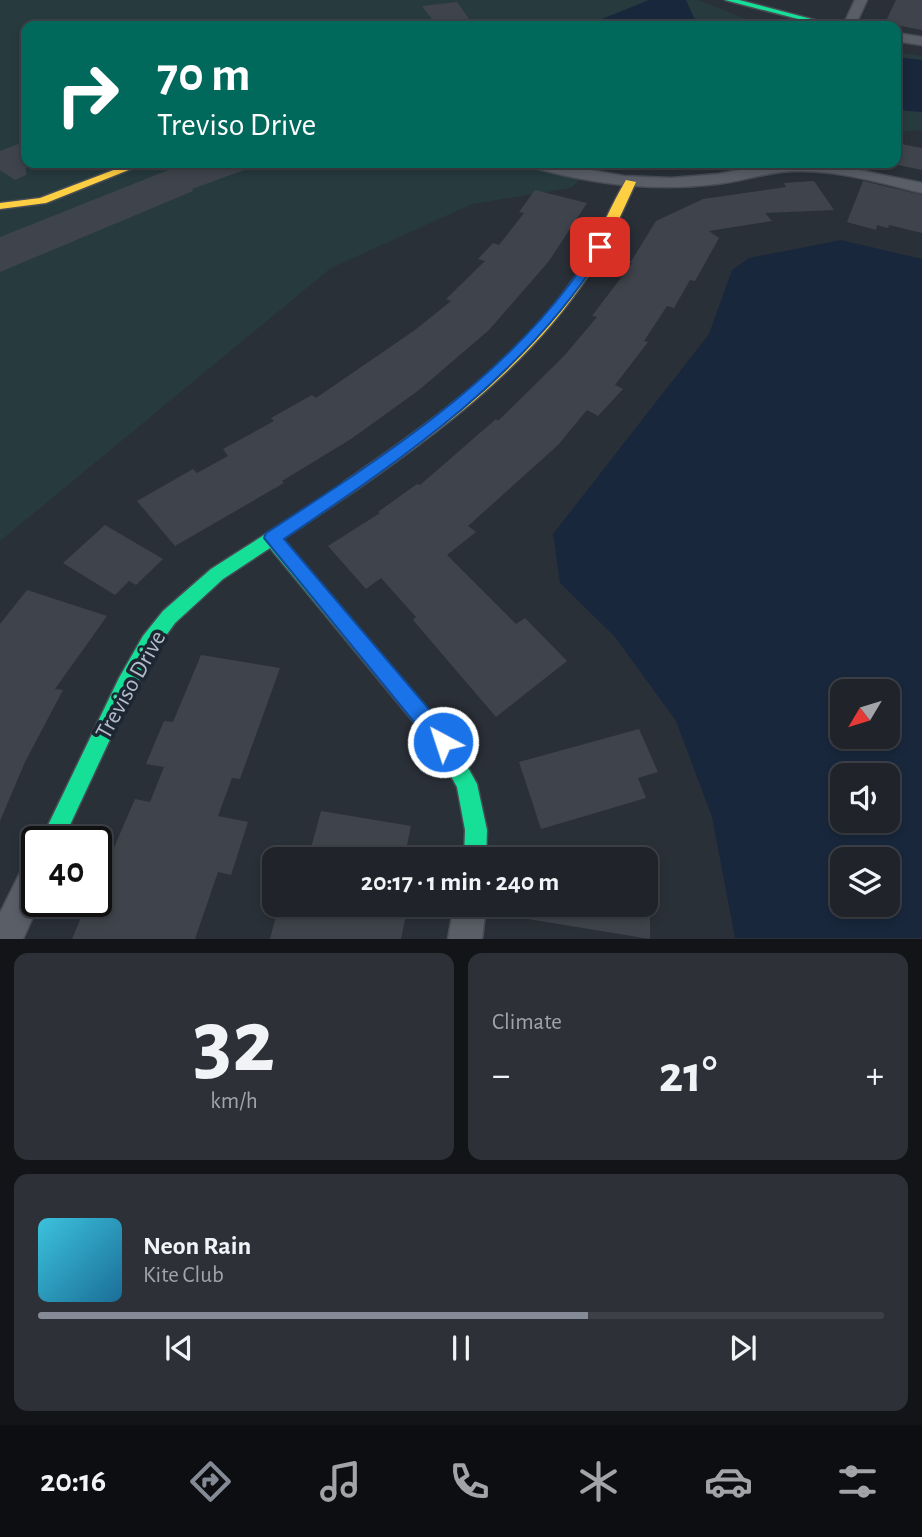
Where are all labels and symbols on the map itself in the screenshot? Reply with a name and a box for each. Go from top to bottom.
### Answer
pin [570,217,630,277]
street label: Treviso Drive [92,627,170,743]
north arrow [830,679,900,749]
position arrow [406,705,480,779]
speed limit sign: 40 [21,826,112,917]

